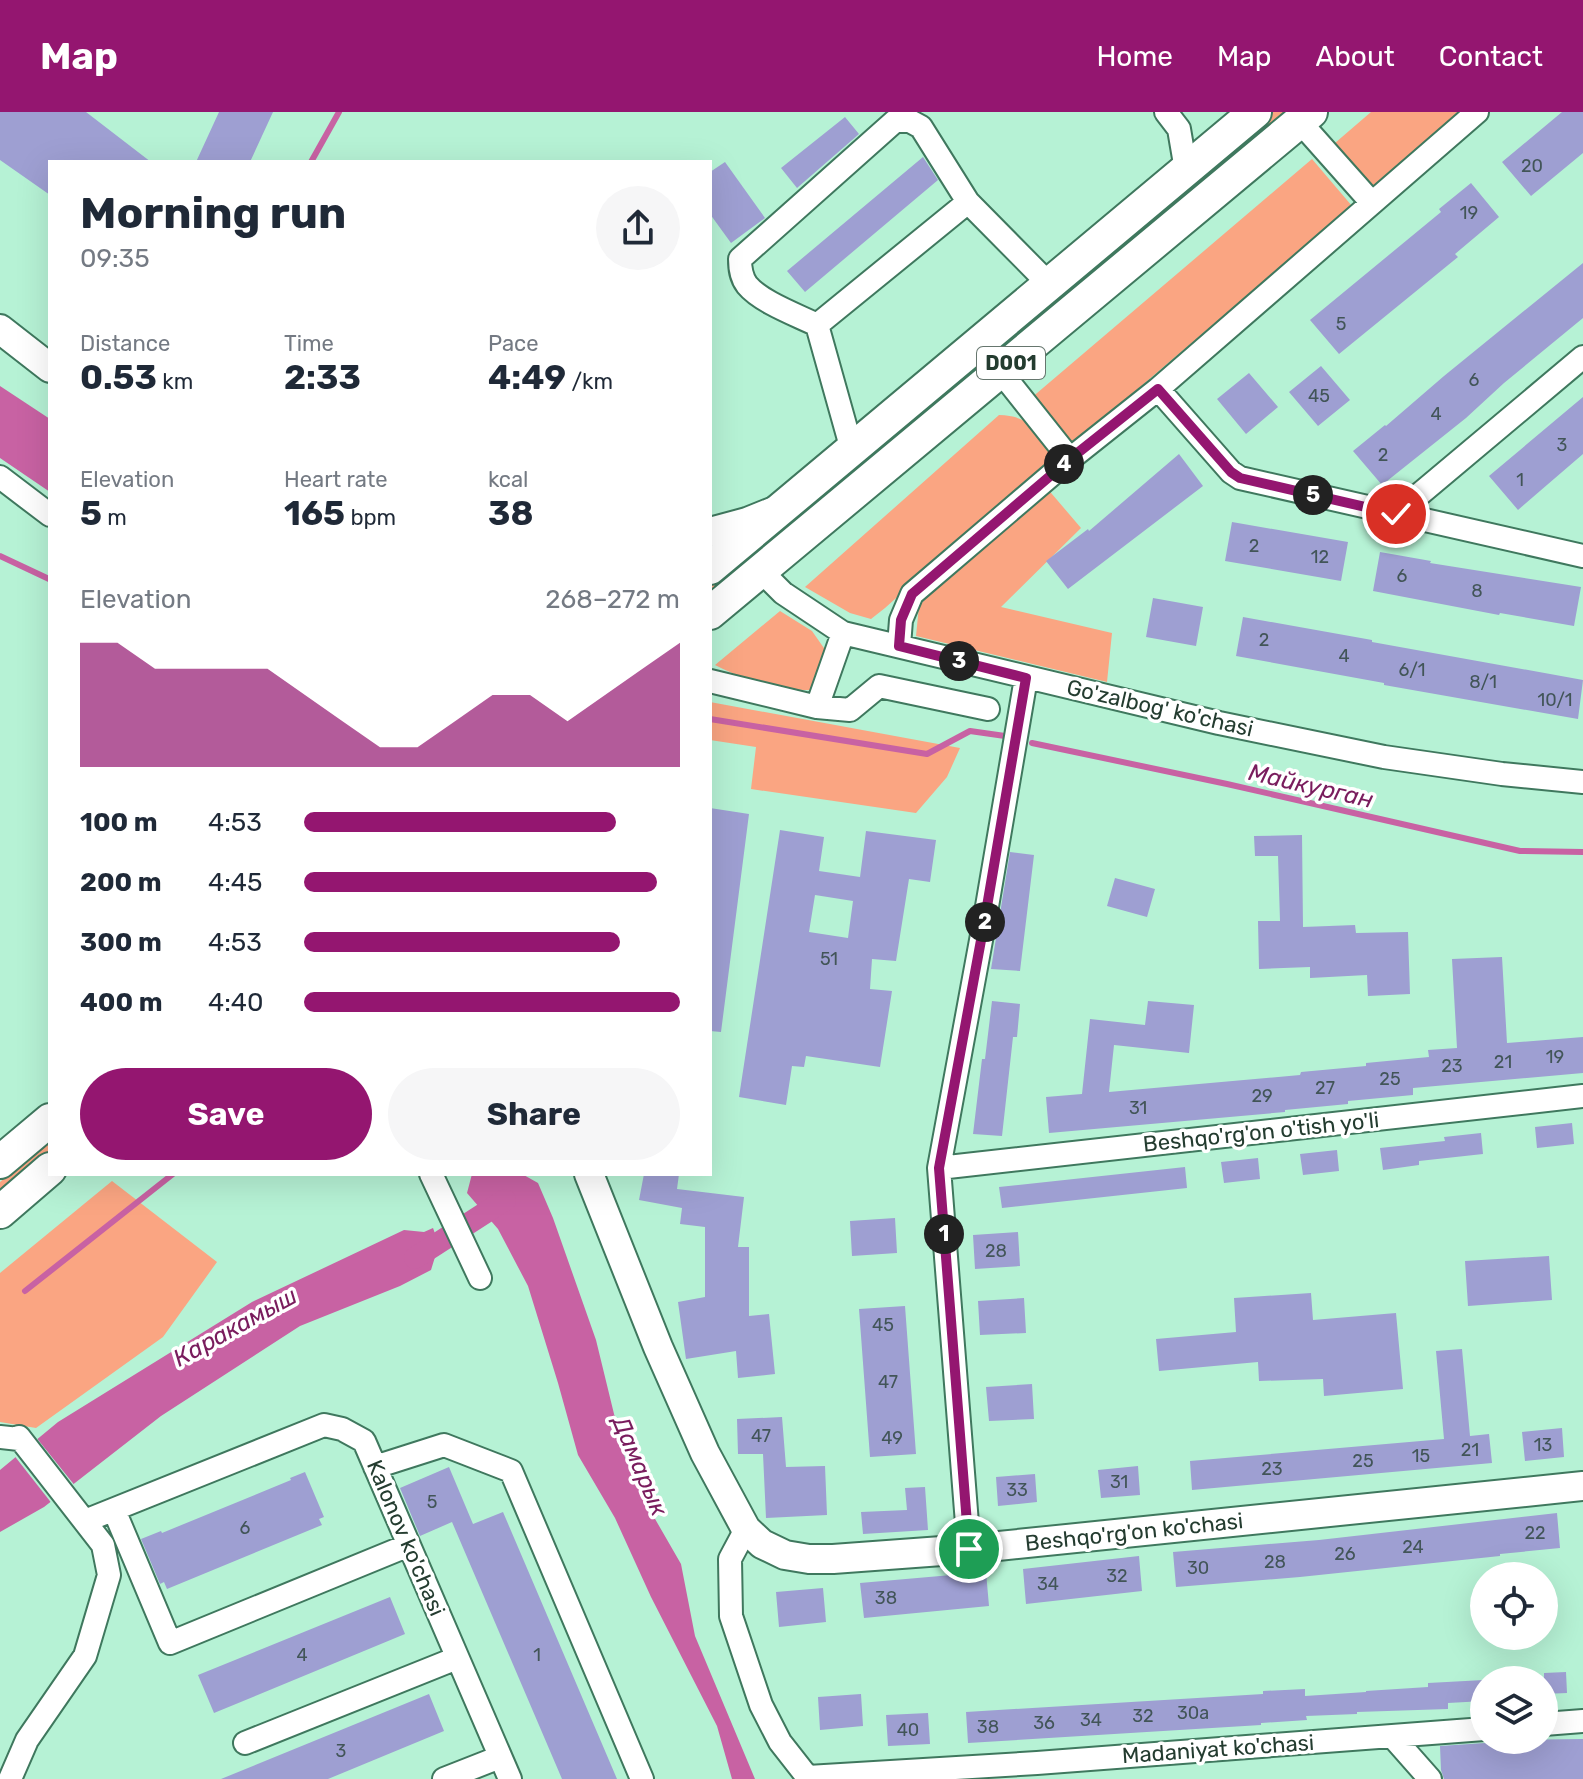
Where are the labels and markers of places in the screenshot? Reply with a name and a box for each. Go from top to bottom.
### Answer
pin: 4 [1044,444,1084,484]
pin: 5 [1293,475,1333,515]
pin [1362,480,1430,548]
pin: 3 [939,641,979,681]
pin: 2 [965,902,1005,942]
pin: 1 [924,1214,964,1254]
pin [935,1515,1003,1583]

